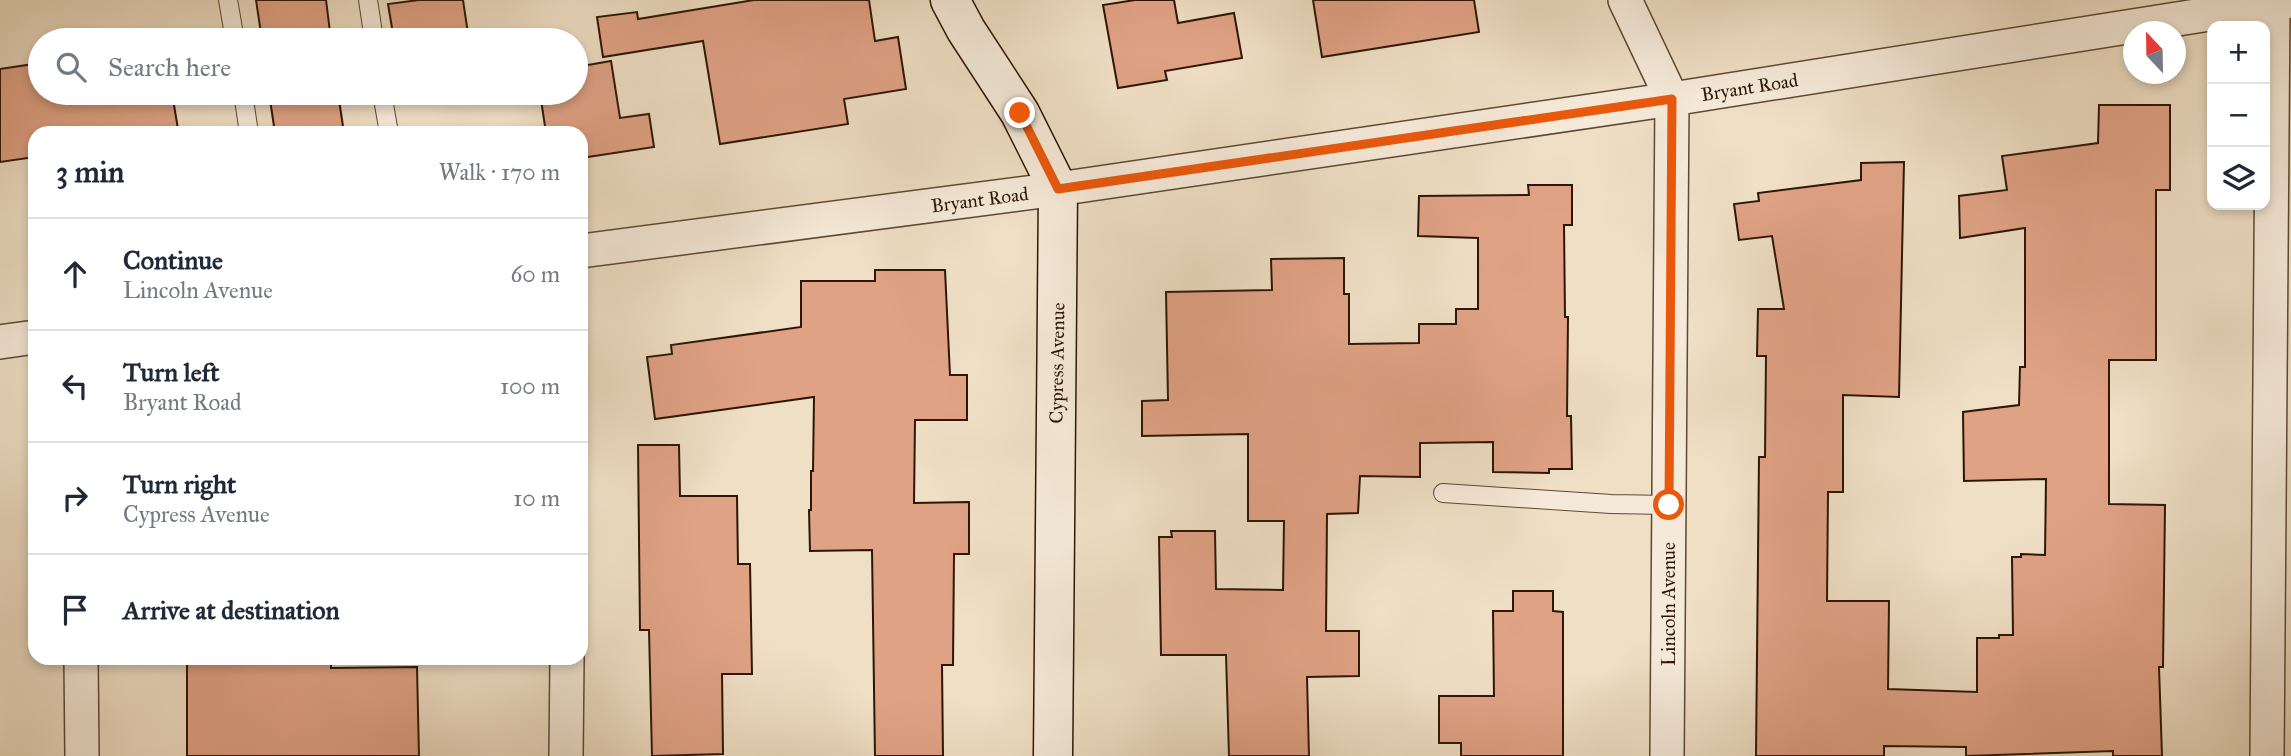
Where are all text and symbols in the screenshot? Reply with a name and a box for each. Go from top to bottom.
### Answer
north arrow [2123,21,2186,84]
map controls [2207,21,2270,210]
button: + [2207,21,2270,84]
search box [28,28,588,105]
icon: search [52,48,90,86]
text: Search here [108,51,231,83]
street label: Bryant Road [1699,68,1800,106]
button: − [2207,84,2270,147]
route end [1004,97,1035,128]
button: layers [2207,147,2270,210]
text: 3 min [56,154,124,190]
text: Walk · 170 m [439,158,560,186]
street label: Bryant Road [930,181,1030,217]
text: Continue [123,244,223,276]
icon: ahead [56,255,94,293]
text: 60 m [511,260,560,288]
text: Lincoln Avenue [123,276,273,304]
street label: Cypress Avenue [1044,302,1070,424]
text: Turn left [123,356,219,388]
icon: left [56,367,94,405]
text: 100 m [500,372,560,400]
text: Bryant Road [123,388,242,416]
text: Turn right [123,468,236,500]
icon: right [56,479,94,517]
text: 10 m [513,484,560,512]
route start [1653,489,1684,520]
text: Cypress Avenue [123,500,270,528]
street label: Lincoln Avenue [1657,542,1680,666]
icon: arrive [56,591,94,629]
text: Arrive at destination [123,594,340,626]

